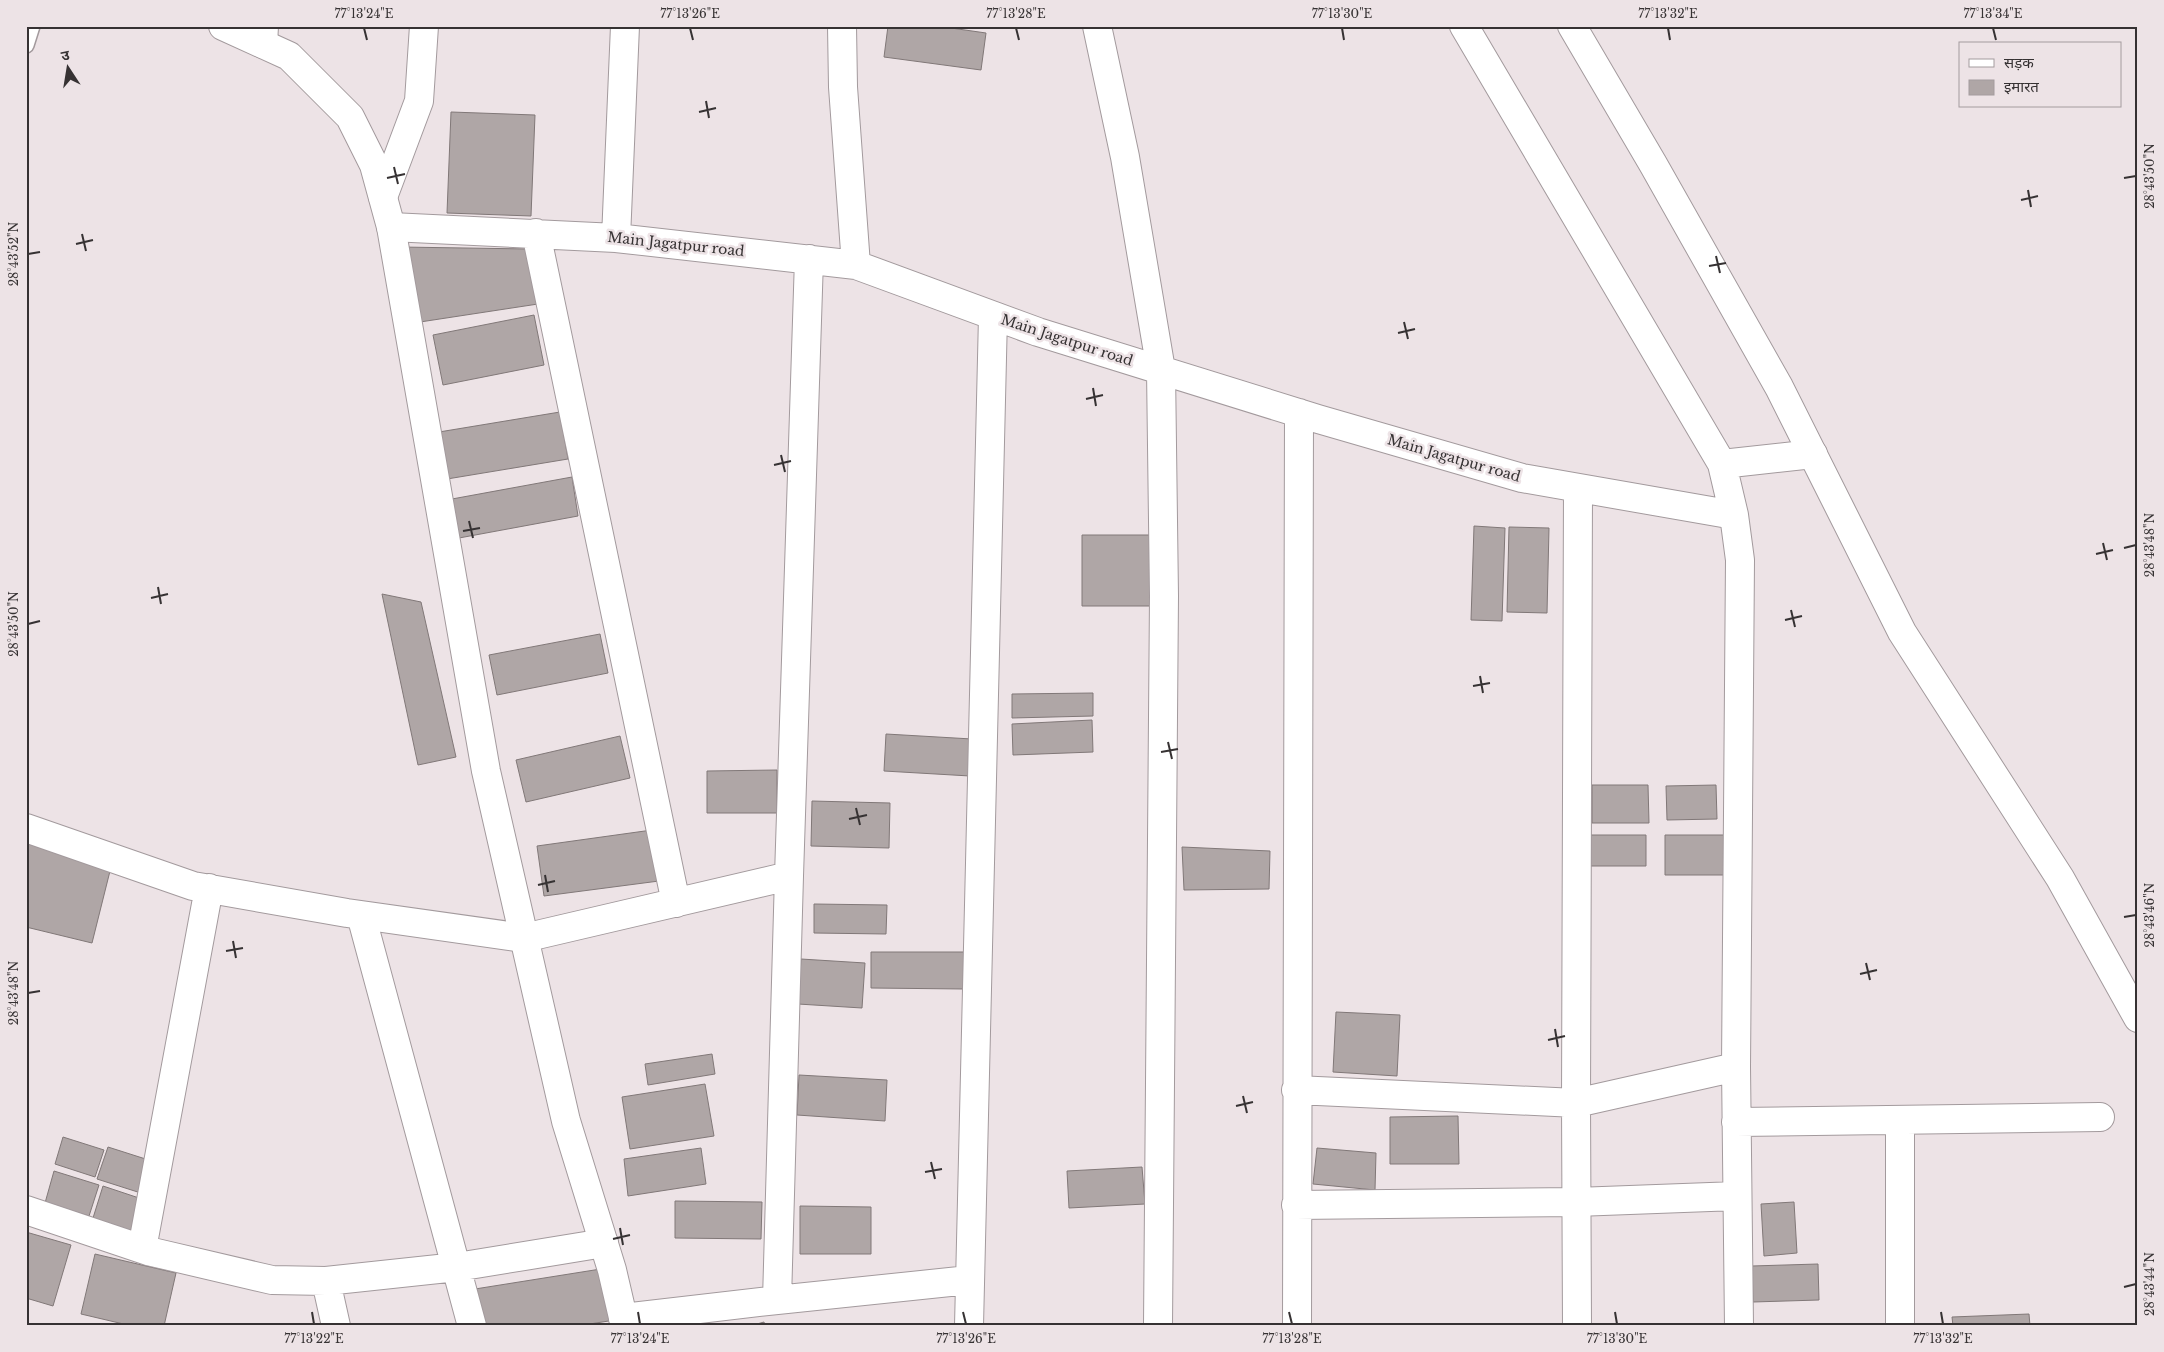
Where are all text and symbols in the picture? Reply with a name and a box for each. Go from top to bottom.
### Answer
text: 77°13'24"E [335,6,394,21]
text: 77°13'26"E [660,6,720,21]
text: 77°13'28"E [986,6,1046,21]
text: 77°13'30"E [1312,6,1373,21]
text: 77°13'32"E [1638,6,1698,21]
text: 77°13'34"E [1964,6,2023,21]
north arrow [42,42,92,92]
legend [1959,42,2122,108]
text: उ [59,45,72,65]
text: सड़क [2004,53,2034,72]
text: इमारत [2004,77,2039,96]
text: 28°43'50"N [2142,143,2157,209]
text: 28°43'52"N [6,222,21,286]
street label: Main Jagatpur road [607,228,746,260]
street label: Main Jagatpur road [999,310,1136,370]
street label: Main Jagatpur road [1385,430,1523,486]
text: 28°43'48"N [2142,513,2157,577]
text: 28°43'50"N [6,591,21,657]
text: 28°43'46"N [2142,882,2157,947]
text: 28°43'48"N [6,961,21,1025]
text: 28°43'44"N [2142,1252,2157,1316]
text: 77°13'22"E [284,1331,344,1346]
text: 77°13'24"E [611,1331,670,1346]
text: 77°13'26"E [936,1331,996,1346]
text: 77°13'28"E [1262,1331,1322,1346]
text: 77°13'30"E [1587,1331,1648,1346]
text: 77°13'32"E [1913,1331,1973,1346]

